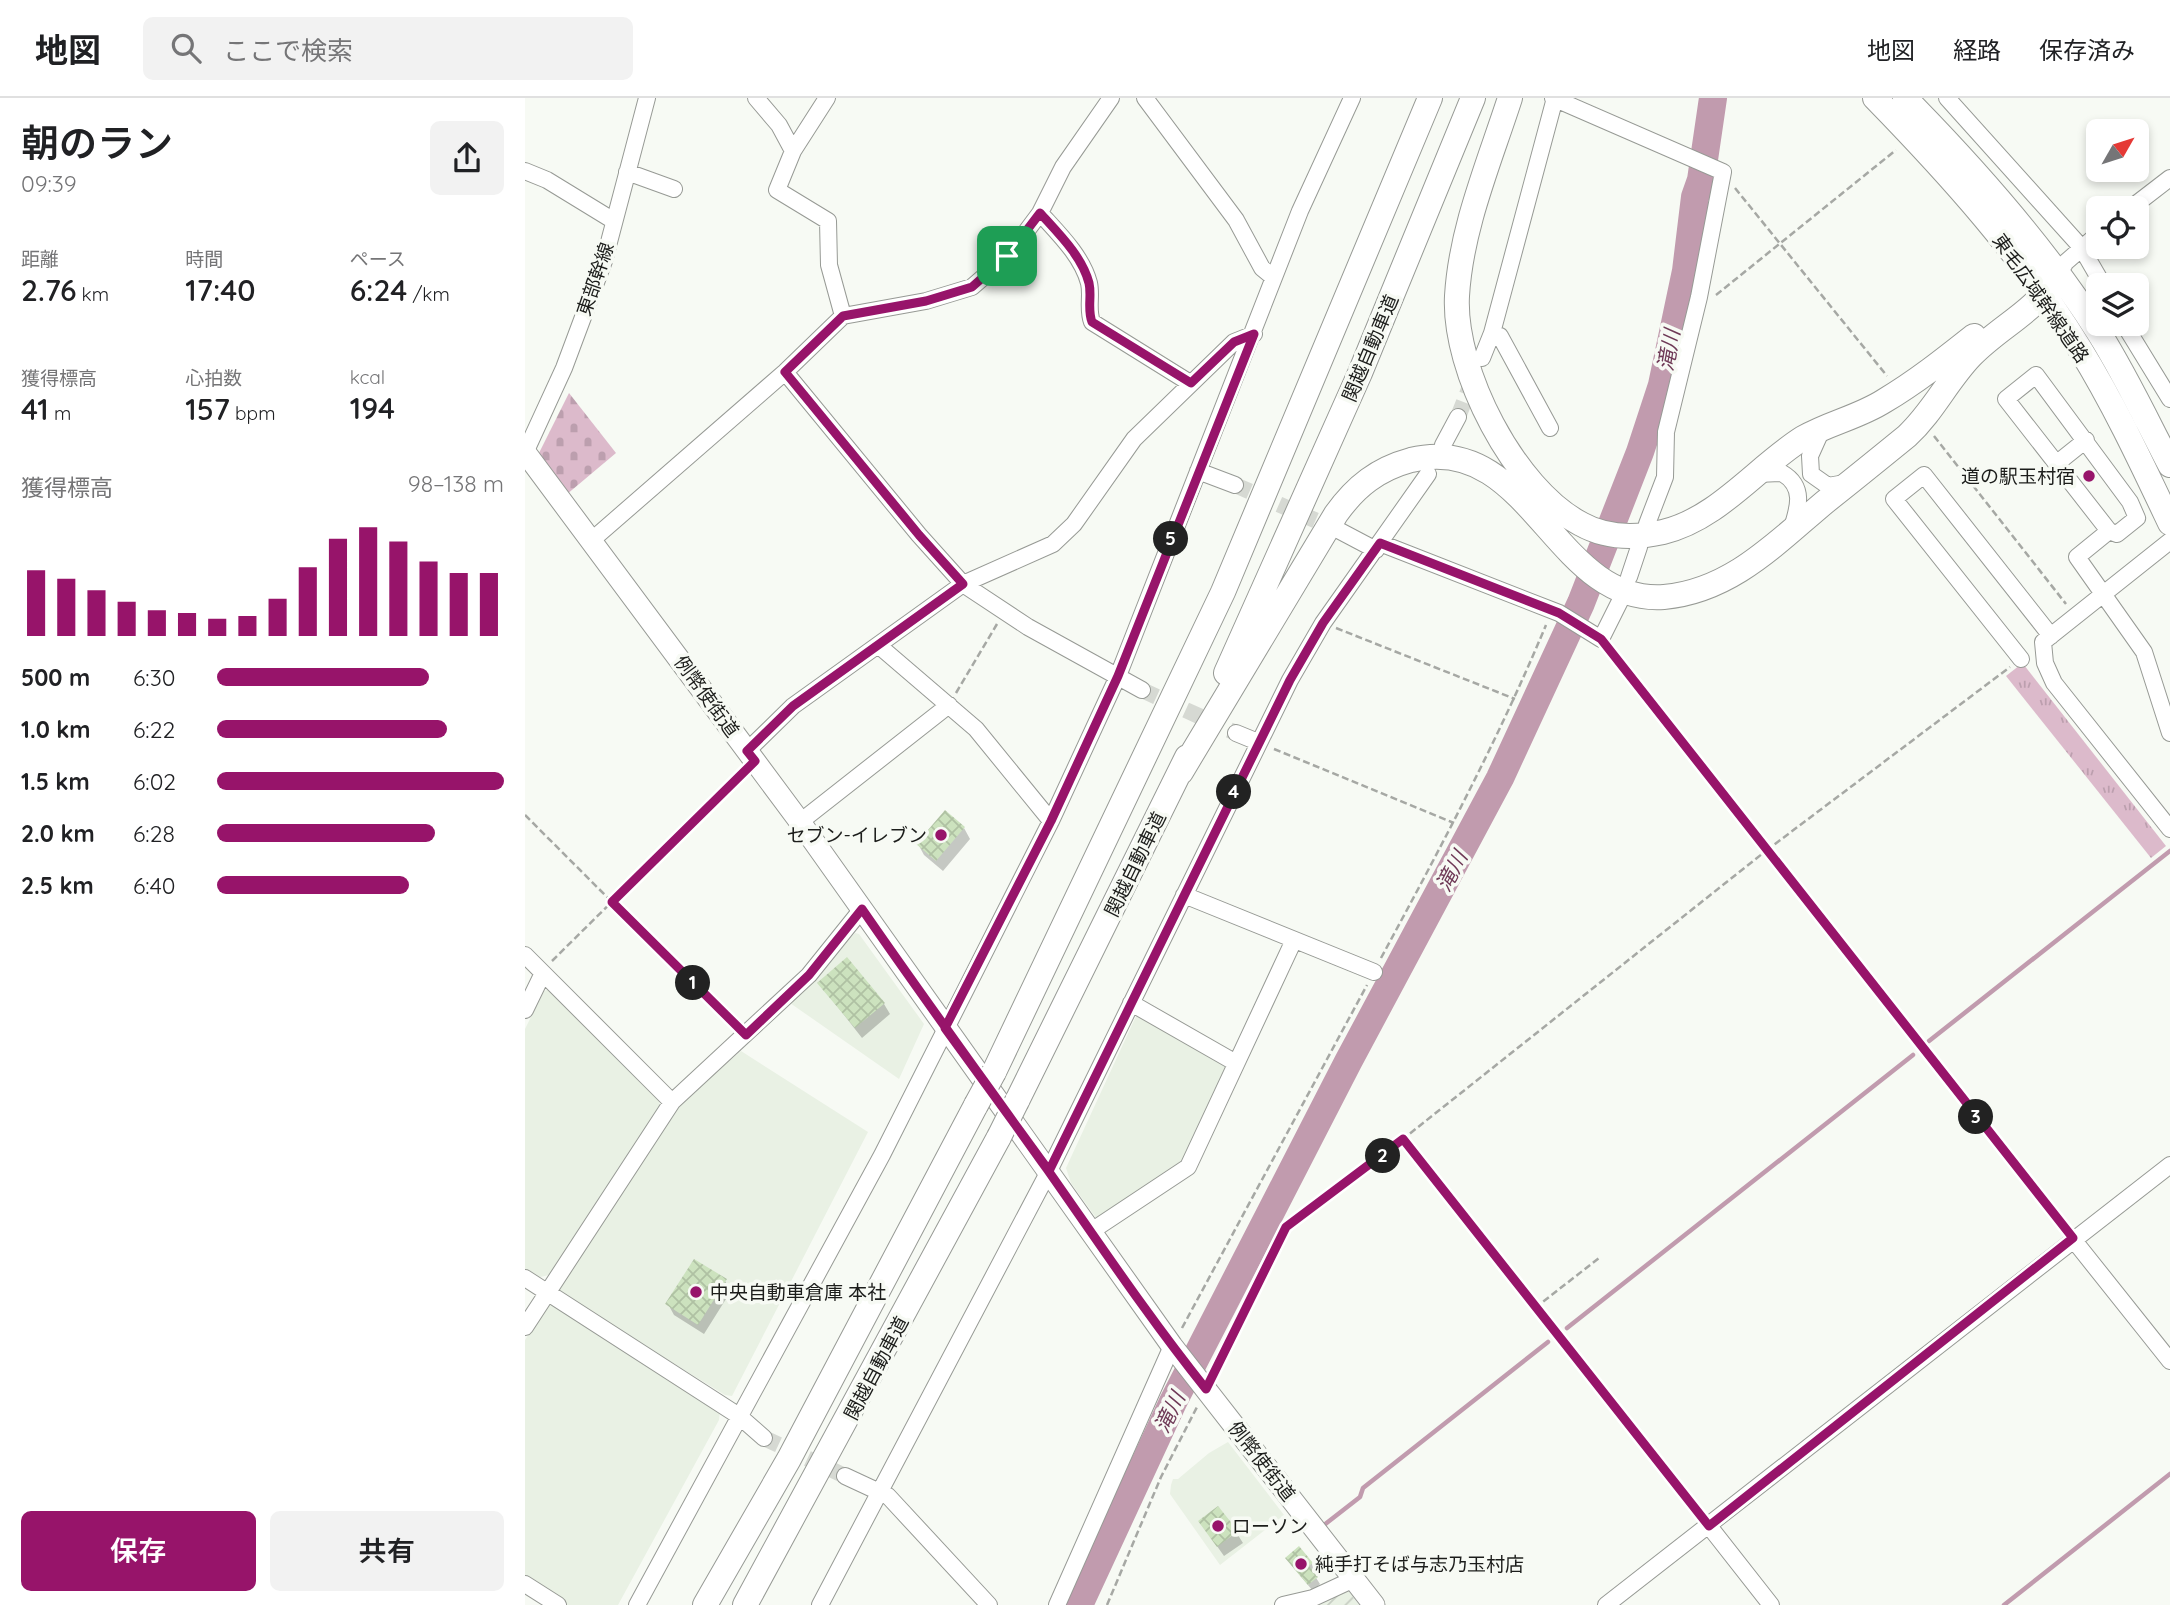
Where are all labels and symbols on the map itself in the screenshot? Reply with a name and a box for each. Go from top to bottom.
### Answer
north arrow [2086,119,2149,182]
pin [977,226,1037,286]
street label: 東毛広域幹線道路 [1988,229,2094,367]
street label: 東部幹線 [571,239,619,319]
street label: 関越自動車道 [1337,291,1403,405]
water label: 滝川 [1652,325,1685,373]
place label: 道の駅玉村宿 [1961,464,2075,488]
marker: 道の駅玉村宿 [2081,468,2097,484]
pin: 5 [1153,522,1189,556]
street label: 例幣使街道 [669,651,745,741]
pin: 4 [1217,774,1251,810]
street label: 関越自動車道 [1099,808,1171,920]
place label: セブン-イレブン [787,823,927,847]
marker: セブン-イレブン [933,827,949,843]
water label: 滝川 [1430,845,1473,896]
pin: 1 [675,966,711,1001]
pin: 3 [1959,1100,1993,1134]
pin: 2 [1365,1138,1401,1174]
place label: 中央自動車倉庫 本社 [710,1280,886,1304]
marker: 中央自動車倉庫 本社 [688,1284,704,1300]
street label: 関越自動車道 [839,1312,913,1424]
water label: 滝川 [1148,1386,1191,1437]
street label: 例幣使街道 [1223,1416,1301,1506]
place label: ローソン [1232,1514,1308,1538]
marker: ローソン [1210,1518,1226,1534]
place label: 純手打そば与志乃玉村店 [1315,1552,1524,1576]
marker: 純手打そば与志乃玉村店 [1293,1556,1309,1572]

